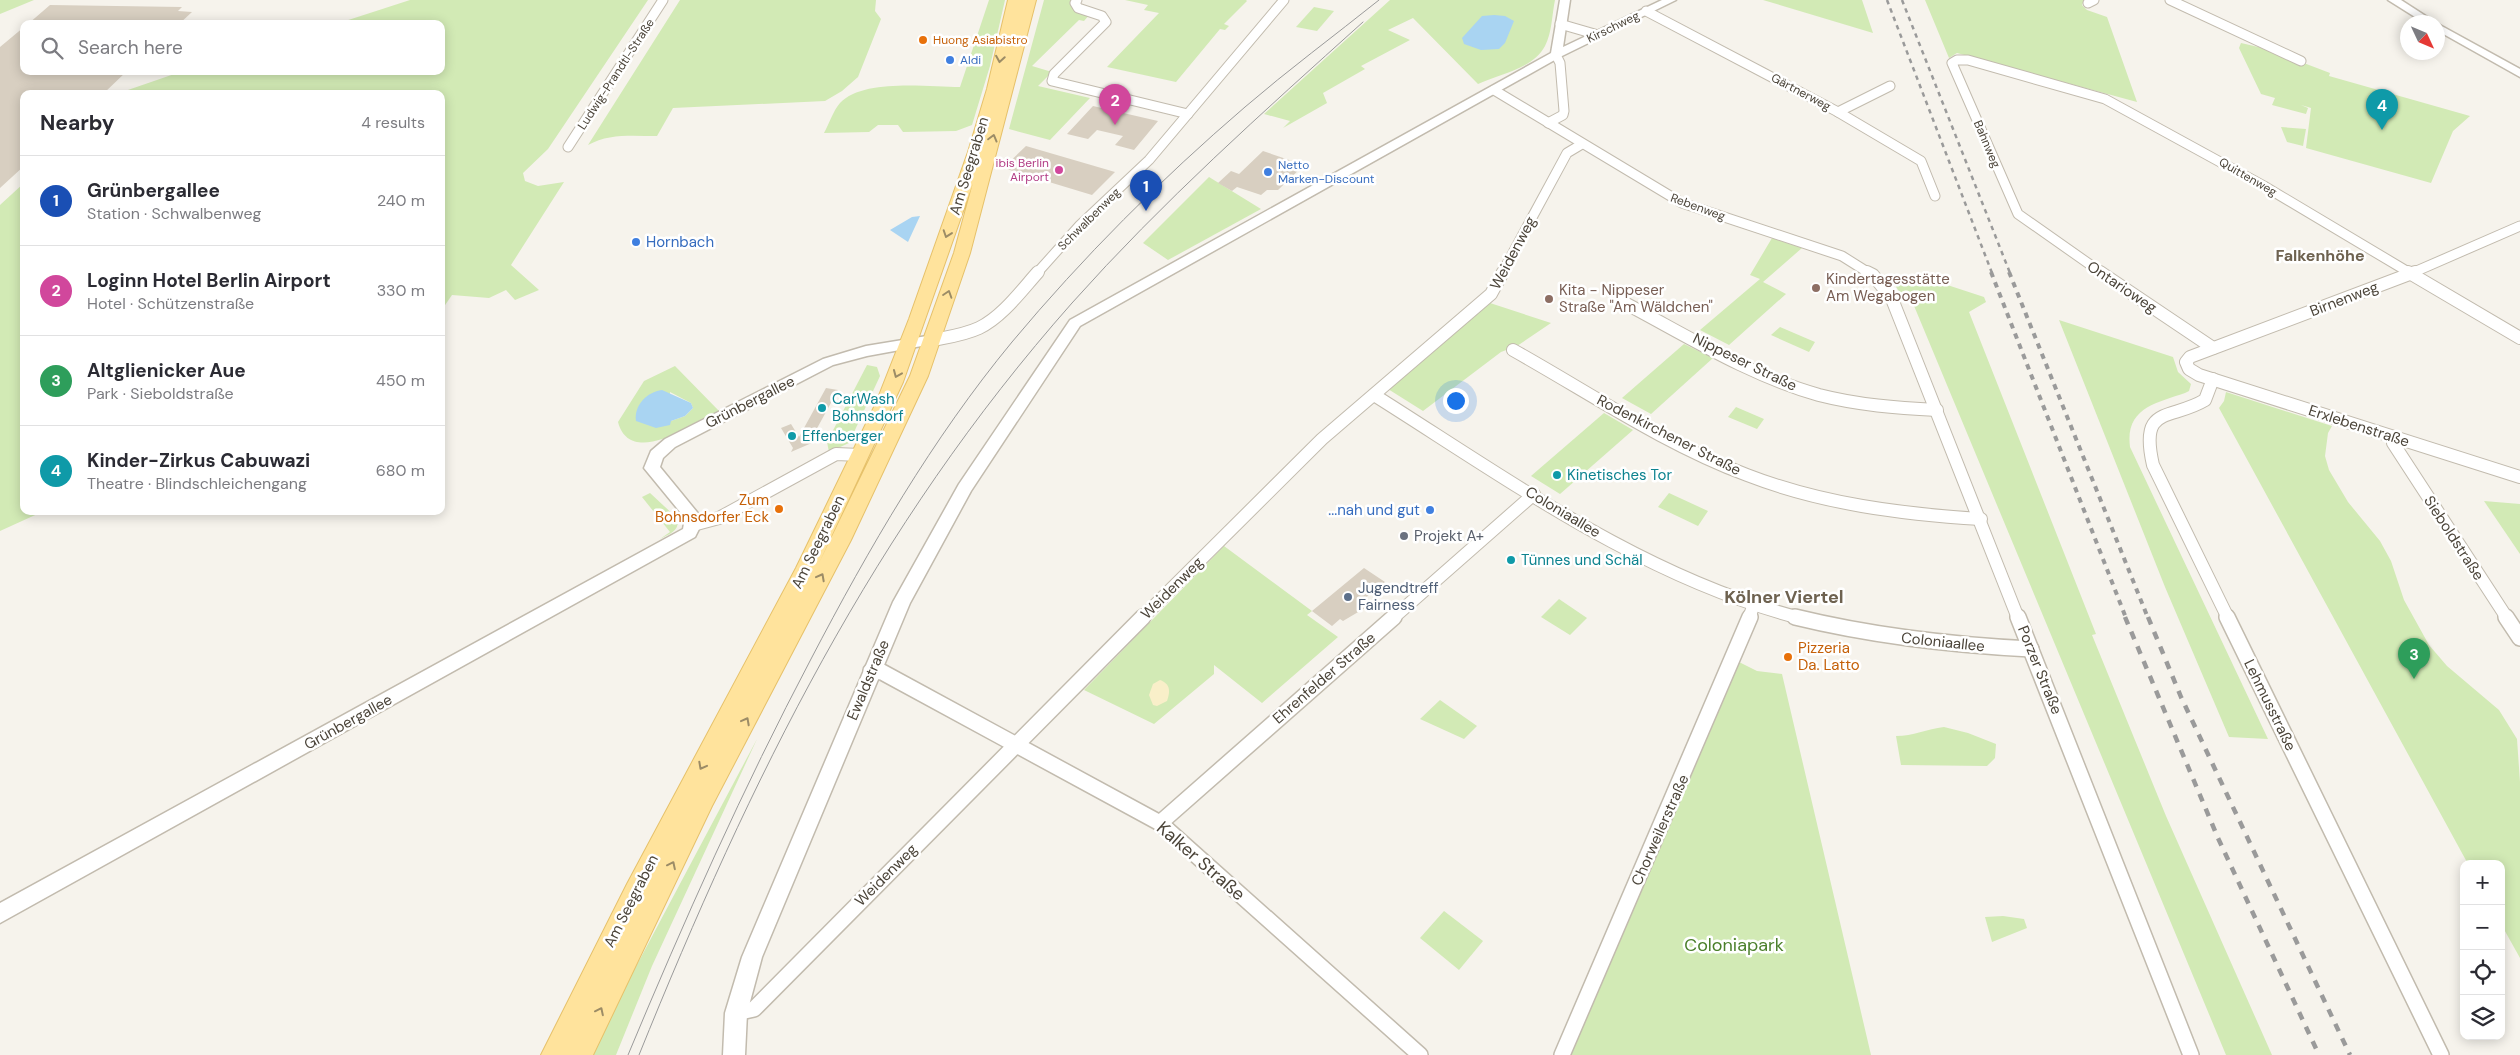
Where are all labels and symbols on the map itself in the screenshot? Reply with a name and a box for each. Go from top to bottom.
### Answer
street label: Kirschweg [1584,7,1642,47]
street label: Ludwig-Prandtl-Straße [574,15,658,133]
north arrow [2400,15,2445,60]
place label: Huong Asiabistro [933,32,1028,48]
marker: Huong Asiabistro [917,34,929,46]
place label: Aldi [960,52,981,68]
marker: Aldi [944,54,956,66]
one-way arrow [996,55,1006,64]
street label: Gärtnerweg [1768,70,1834,115]
pin: 2 [1099,84,1131,125]
pin: 4 [2366,89,2398,130]
street label: Am Seegraben [945,114,993,218]
street label: Bahnweg [1970,118,2004,170]
one-way arrow [988,134,998,143]
street label: Quittenweg [2216,154,2280,200]
place label: ibis Berlin Airport [996,155,1049,185]
place label: Netto Marken-Discount [1278,157,1375,187]
marker: ibis Berlin Airport [1053,164,1065,176]
marker: Netto Marken-Discount [1262,166,1274,178]
pin: 1 [1130,170,1162,211]
street label: Schwalbenweg [1054,184,1124,254]
street label: Rebenweg [1668,190,1728,224]
street label: Weidenweg [1485,213,1541,293]
one-way arrow [943,229,953,238]
place label: Hornbach [646,232,714,252]
marker: Hornbach [630,236,642,248]
district label: Falkenhöhe [2275,245,2365,266]
street label: Ontarioweg [2083,256,2161,318]
place label: Kindertagesstätte Am Wegabogen [1826,269,1950,306]
street label: Birnenweg [2307,277,2381,321]
place label: Kita - Nippeser Straße "Am Wäldchen" [1559,280,1713,317]
marker: Kindertagesstätte Am Wegabogen [1810,282,1822,294]
one-way arrow [943,290,953,299]
marker: Kita - Nippeser Straße "Am Wäldchen" [1543,293,1555,305]
street label: Nippeser Straße [1690,328,1800,396]
one-way arrow [892,369,903,378]
street label: Grünbergallee [702,371,798,433]
your location [1443,388,1469,414]
place label: CarWash Bohnsdorf [832,389,904,426]
street label: Rodenkirchener Straße [1594,390,1744,480]
street label: Erxlebenstraße [2306,400,2412,452]
marker: CarWash Bohnsdorf [816,402,828,414]
place label: Effenberger [802,426,883,446]
marker: Effenberger [786,430,798,442]
place label: Kinetisches Tor [1567,465,1672,485]
marker: Kinetisches Tor [1551,469,1563,481]
street label: Coloniaallee [1522,482,1604,542]
place label: Zum Bohnsdorfer Eck [655,490,769,527]
street label: Am Seegraben [787,492,849,592]
street label: Sieboldstraße [2419,492,2489,584]
place label: ...nah und gut [1328,500,1420,520]
marker: Zum Bohnsdorfer Eck [773,503,785,515]
marker: ...nah und gut [1424,504,1436,516]
place label: Projekt A+ [1414,526,1484,546]
marker: Projekt A+ [1398,530,1410,542]
place label: Tünnes und Schäl [1521,550,1643,570]
street label: Weidenweg [1136,552,1208,624]
marker: Tünnes und Schäl [1505,554,1517,566]
one-way arrow [815,573,825,582]
place label: Jugendtreff Fairness [1358,578,1439,615]
district label: Kölner Viertel [1724,585,1844,609]
marker: Jugendtreff Fairness [1342,591,1354,603]
street label: Porzer Straße [2013,623,2067,717]
street label: Ehrenfelder Straße [1268,628,1380,728]
street label: Coloniaallee [1900,628,1986,656]
street label: Ewaldstraße [842,637,894,723]
place label: Pizzeria Da. Latto [1798,638,1860,675]
pin: 3 [2398,638,2430,679]
marker: Pizzeria Da. Latto [1782,651,1794,663]
street label: Lehmusstraße [2239,656,2301,754]
street label: Grünbergallee [300,690,396,754]
one-way arrow [740,717,750,726]
one-way arrow [698,760,708,769]
street label: Chorweilerstraße [1627,771,1693,889]
street label: Kalker Straße [1152,816,1250,906]
street label: Weidenweg [850,839,922,911]
street label: Am Seegraben [599,851,663,951]
one-way arrow [666,861,676,870]
park label: Coloniapark [1684,933,1784,957]
one-way arrow [594,1007,604,1016]

